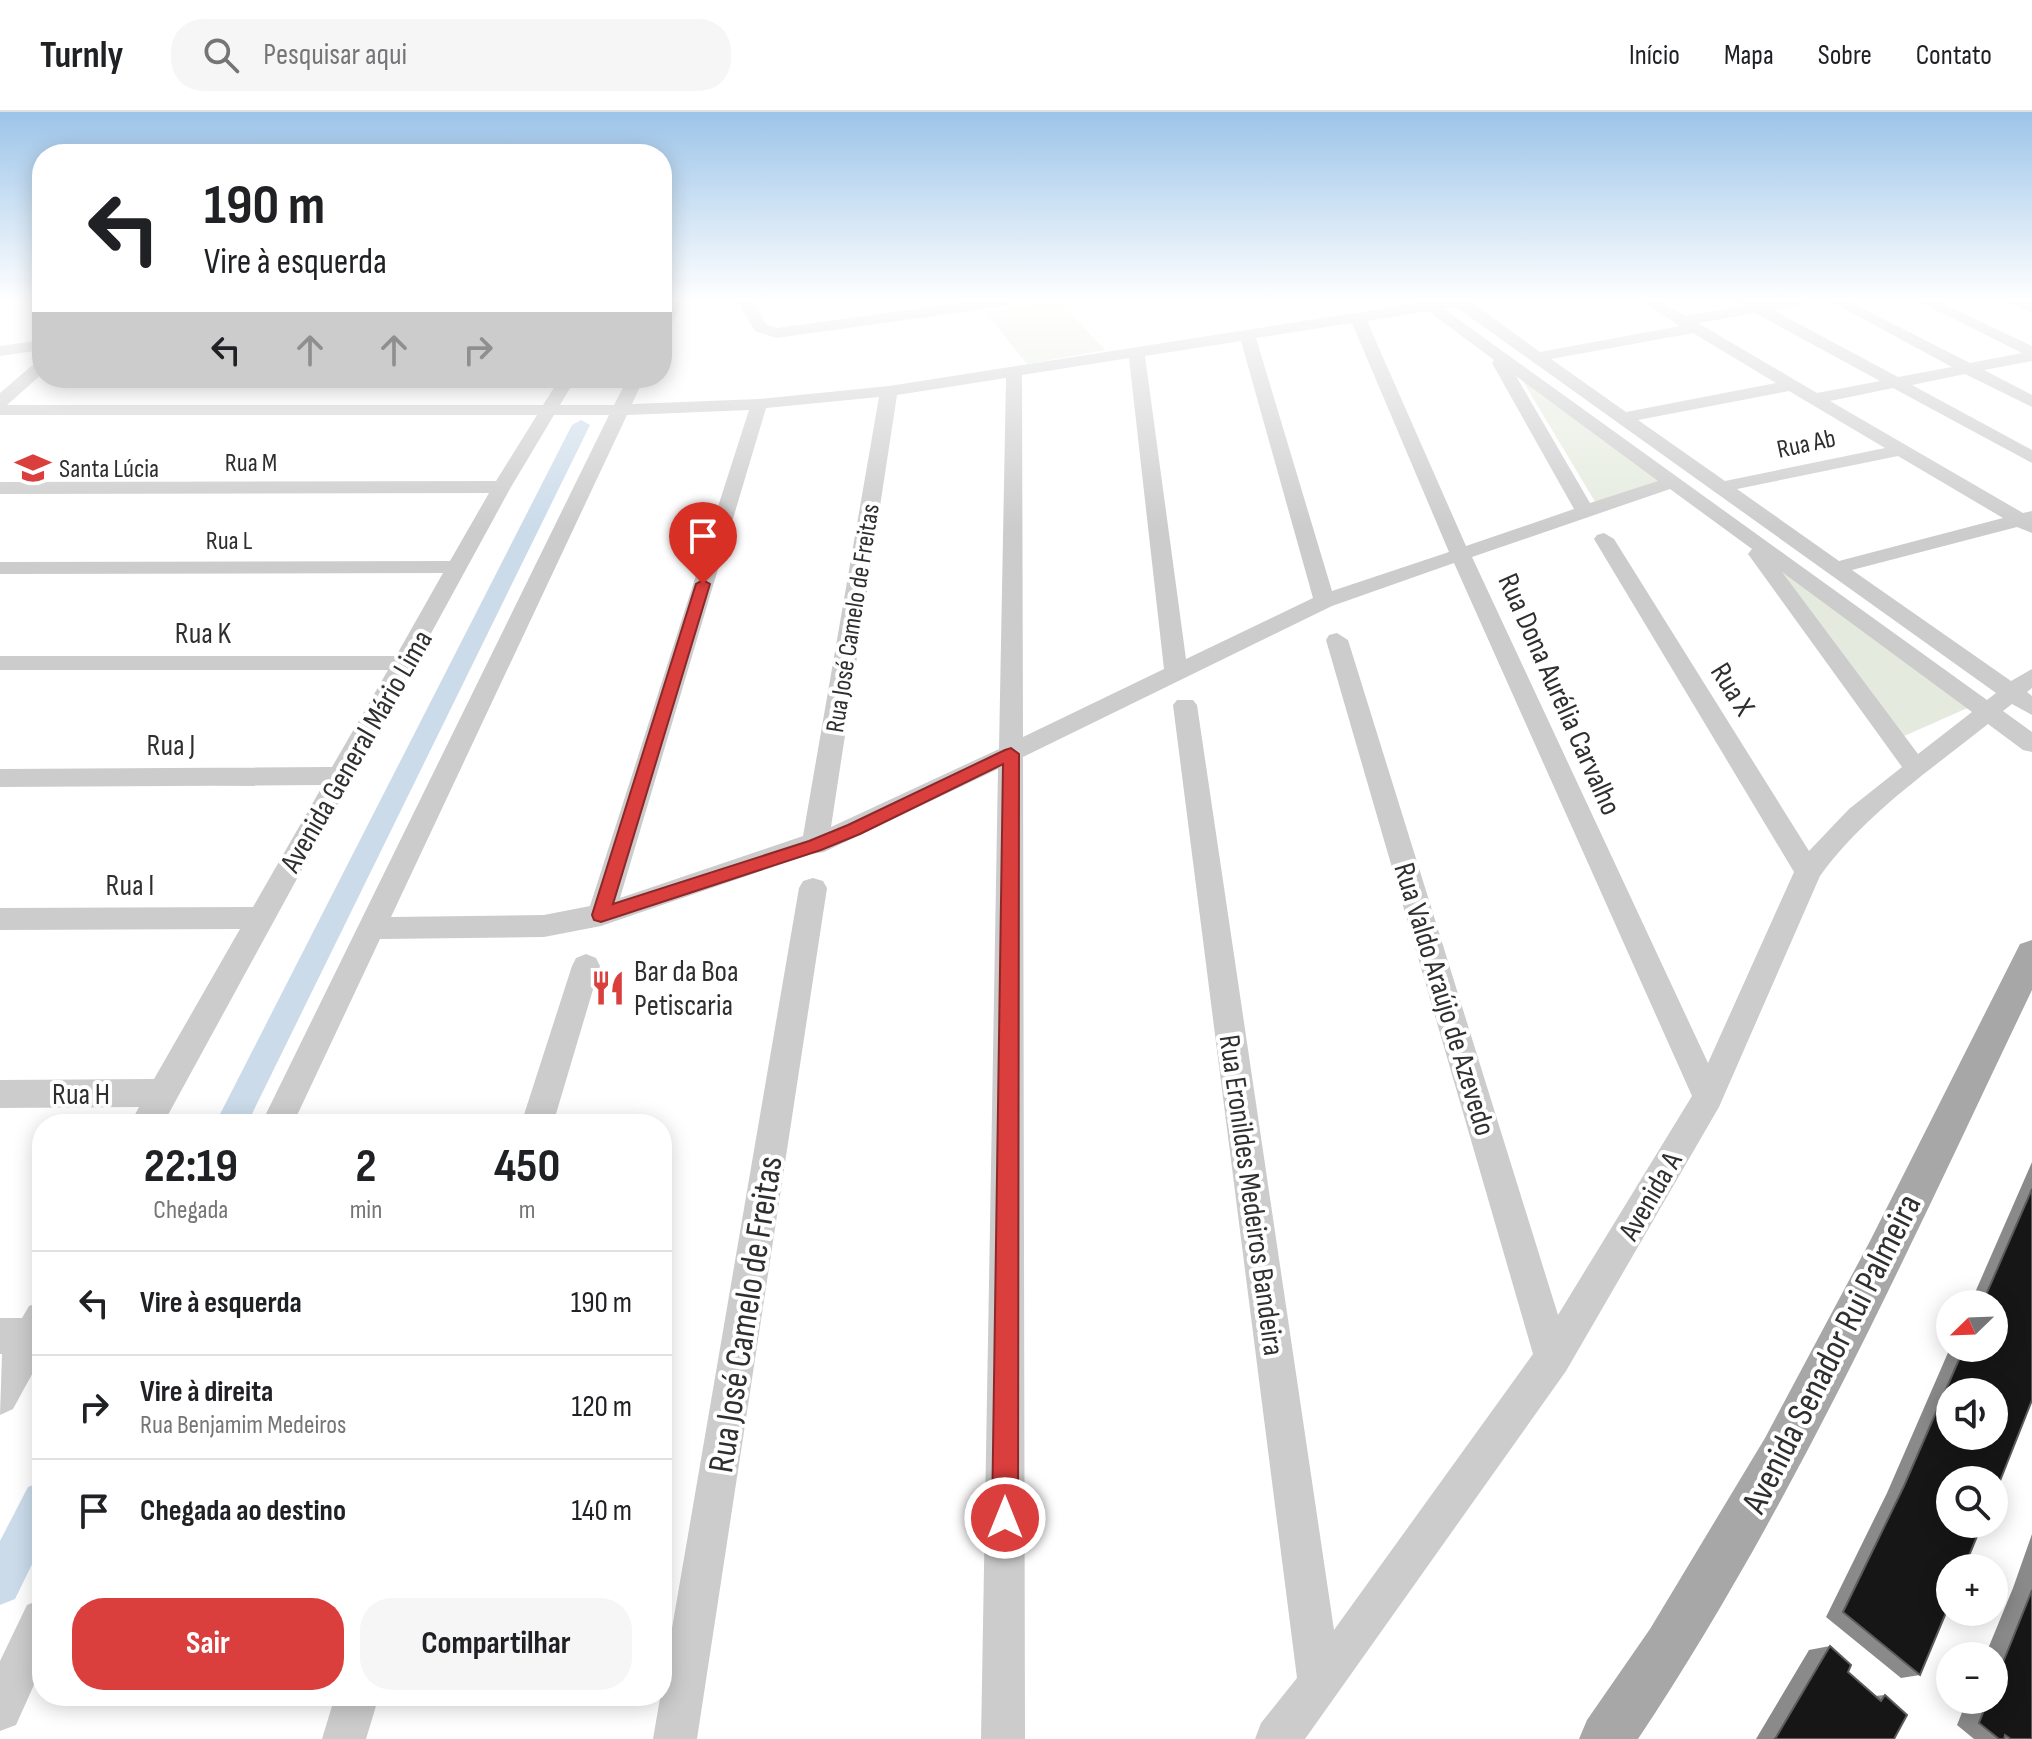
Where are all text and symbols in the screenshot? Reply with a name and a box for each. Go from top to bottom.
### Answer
search box [171,19,731,91]
text: Turnly [40,33,123,78]
icon: search [199,33,243,77]
text: Pesquisar aqui [263,37,407,73]
text: Início [1629,39,1680,72]
text: Mapa [1724,39,1774,72]
text: Sobre [1818,39,1872,72]
text: Contato [1916,39,1992,72]
text: 190 m [204,173,325,240]
icon: left [72,176,176,280]
text: Vire à esquerda [204,241,387,284]
icon: left [204,328,248,372]
icon: ahead [288,328,332,372]
icon: ahead [372,328,416,372]
icon: right [456,328,500,372]
street label: Rua Ab [1774,423,1839,466]
street label: Rua M [225,448,277,479]
school or university icon: Santa Lúcia [14,449,52,487]
place label: Santa Lúcia [59,454,159,485]
pin [669,502,737,584]
street label: Rua José Camelo de Freitas [820,502,887,735]
icon: arrive [681,514,725,558]
street label: Rua L [206,526,253,557]
street label: Rua Dona Aurélia Carvalho [1490,568,1629,821]
street label: Rua K [175,616,232,652]
street label: Avenida General Mário Lima [272,624,441,880]
street label: Rua X [1702,657,1762,723]
street label: Rua J [147,728,195,764]
street label: Rua Valdo Araújo de Azevedo [1385,859,1503,1140]
street label: Rua I [106,868,154,904]
place label: Bar da Boa Petiscaria [634,954,739,1024]
restaurant icon: Bar da Boa Petiscaria [589,969,627,1007]
street label: Rua Eronildes Medeiros Bandeira [1211,1032,1291,1358]
street label: Rua H [52,1077,110,1113]
text: 22:19 [144,1138,238,1195]
text: 2 [355,1138,377,1195]
text: 450 [494,1138,560,1195]
street label: Avenida A [1611,1146,1691,1248]
street label: Rua José Camelo de Freitas [700,1153,793,1476]
street label: Avenida Senador Rui Palmeira [1733,1187,1931,1522]
text: Chegada [153,1195,228,1226]
text: min [350,1195,382,1226]
text: m [519,1195,535,1226]
icon: left [72,1281,116,1325]
text: Vire à esquerda [140,1285,302,1321]
text: 190 m [571,1285,632,1321]
north arrow [1936,1290,2008,1362]
map controls [1936,1290,2008,1714]
text: Vire à direita [140,1374,273,1410]
button: sound [1936,1378,2008,1450]
icon: right [72,1385,116,1429]
text: 120 m [571,1389,632,1425]
text: Rua Benjamim Medeiros [140,1410,346,1441]
button: search [1936,1466,2008,1538]
position arrow [963,1476,1047,1560]
icon: arrive [72,1489,116,1533]
text: Chegada ao destino [140,1493,346,1529]
text: 140 m [572,1493,632,1529]
button: + [1936,1554,2008,1626]
button: Sair [72,1598,344,1690]
button: Compartilhar [360,1598,632,1690]
button: − [1936,1642,2008,1714]

